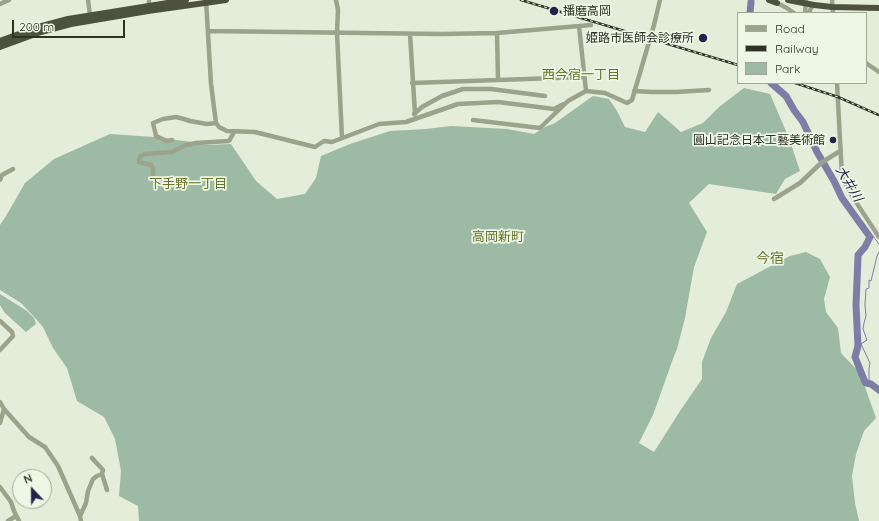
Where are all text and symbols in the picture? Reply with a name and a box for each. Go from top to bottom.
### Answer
place label: 播磨高岡 [563,4,611,18]
marker: 播磨高岡 [548,5,560,17]
scale bar [14,12,127,38]
legend [737,12,867,84]
text: 200 m [19,19,54,34]
text: Road [775,21,805,36]
place label: 姫路市医師会診療所 [586,31,694,45]
marker: 姫路市医師会診療所 [697,32,709,44]
text: Railway [775,41,819,56]
text: Park [775,61,800,76]
district label: 西今宿一丁目 [542,67,620,83]
place label: 圓山記念日本工藝美術館 [693,133,825,147]
marker: 圓山記念日本工藝美術館 [828,135,838,145]
water label: 大井川 [832,163,866,205]
district label: 下手野一丁目 [149,176,227,192]
district label: 高岡新町 [472,229,524,245]
district label: 今宿 [756,251,784,267]
north arrow [12,469,52,509]
text: N [22,471,34,487]

